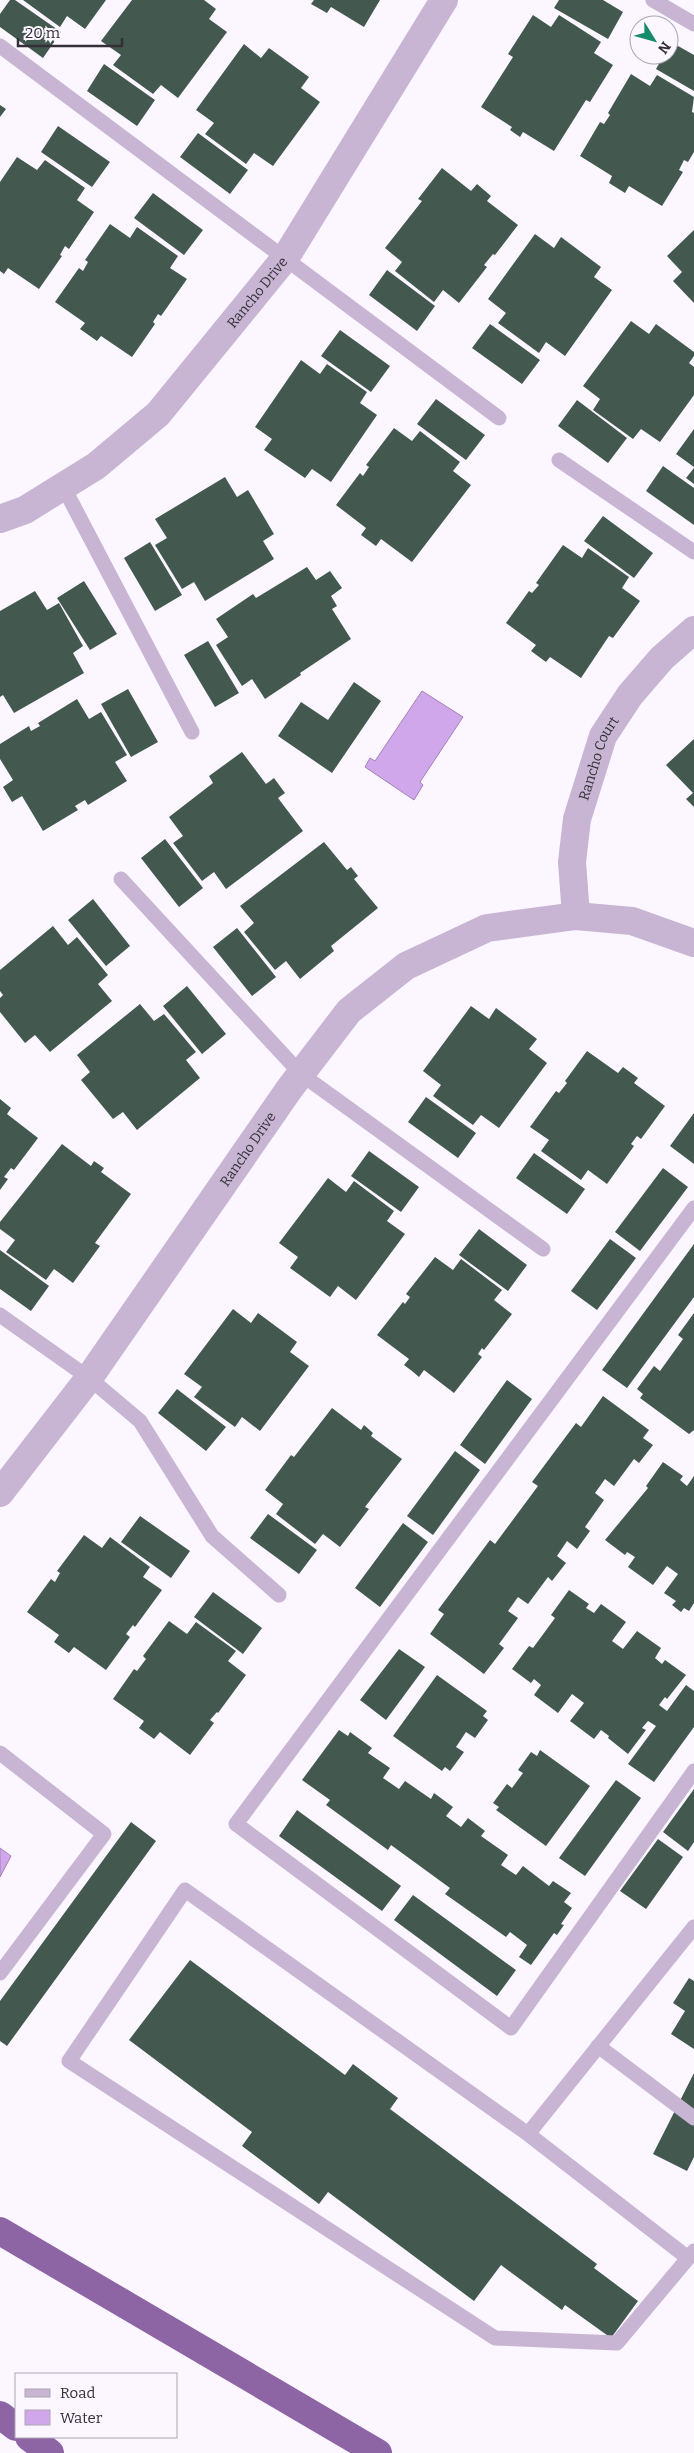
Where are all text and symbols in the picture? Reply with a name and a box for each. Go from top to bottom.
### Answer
scale bar [18,15,121,47]
north arrow [629,15,679,65]
text: 20 m [25,24,61,42]
text: N [654,38,674,57]
street label: Rancho Drive [223,253,291,331]
street label: Rancho Court [575,713,622,802]
street label: Rancho Drive [216,1109,279,1189]
legend [15,2373,178,2438]
text: Road [60,2384,95,2402]
text: Water [60,2409,103,2427]

